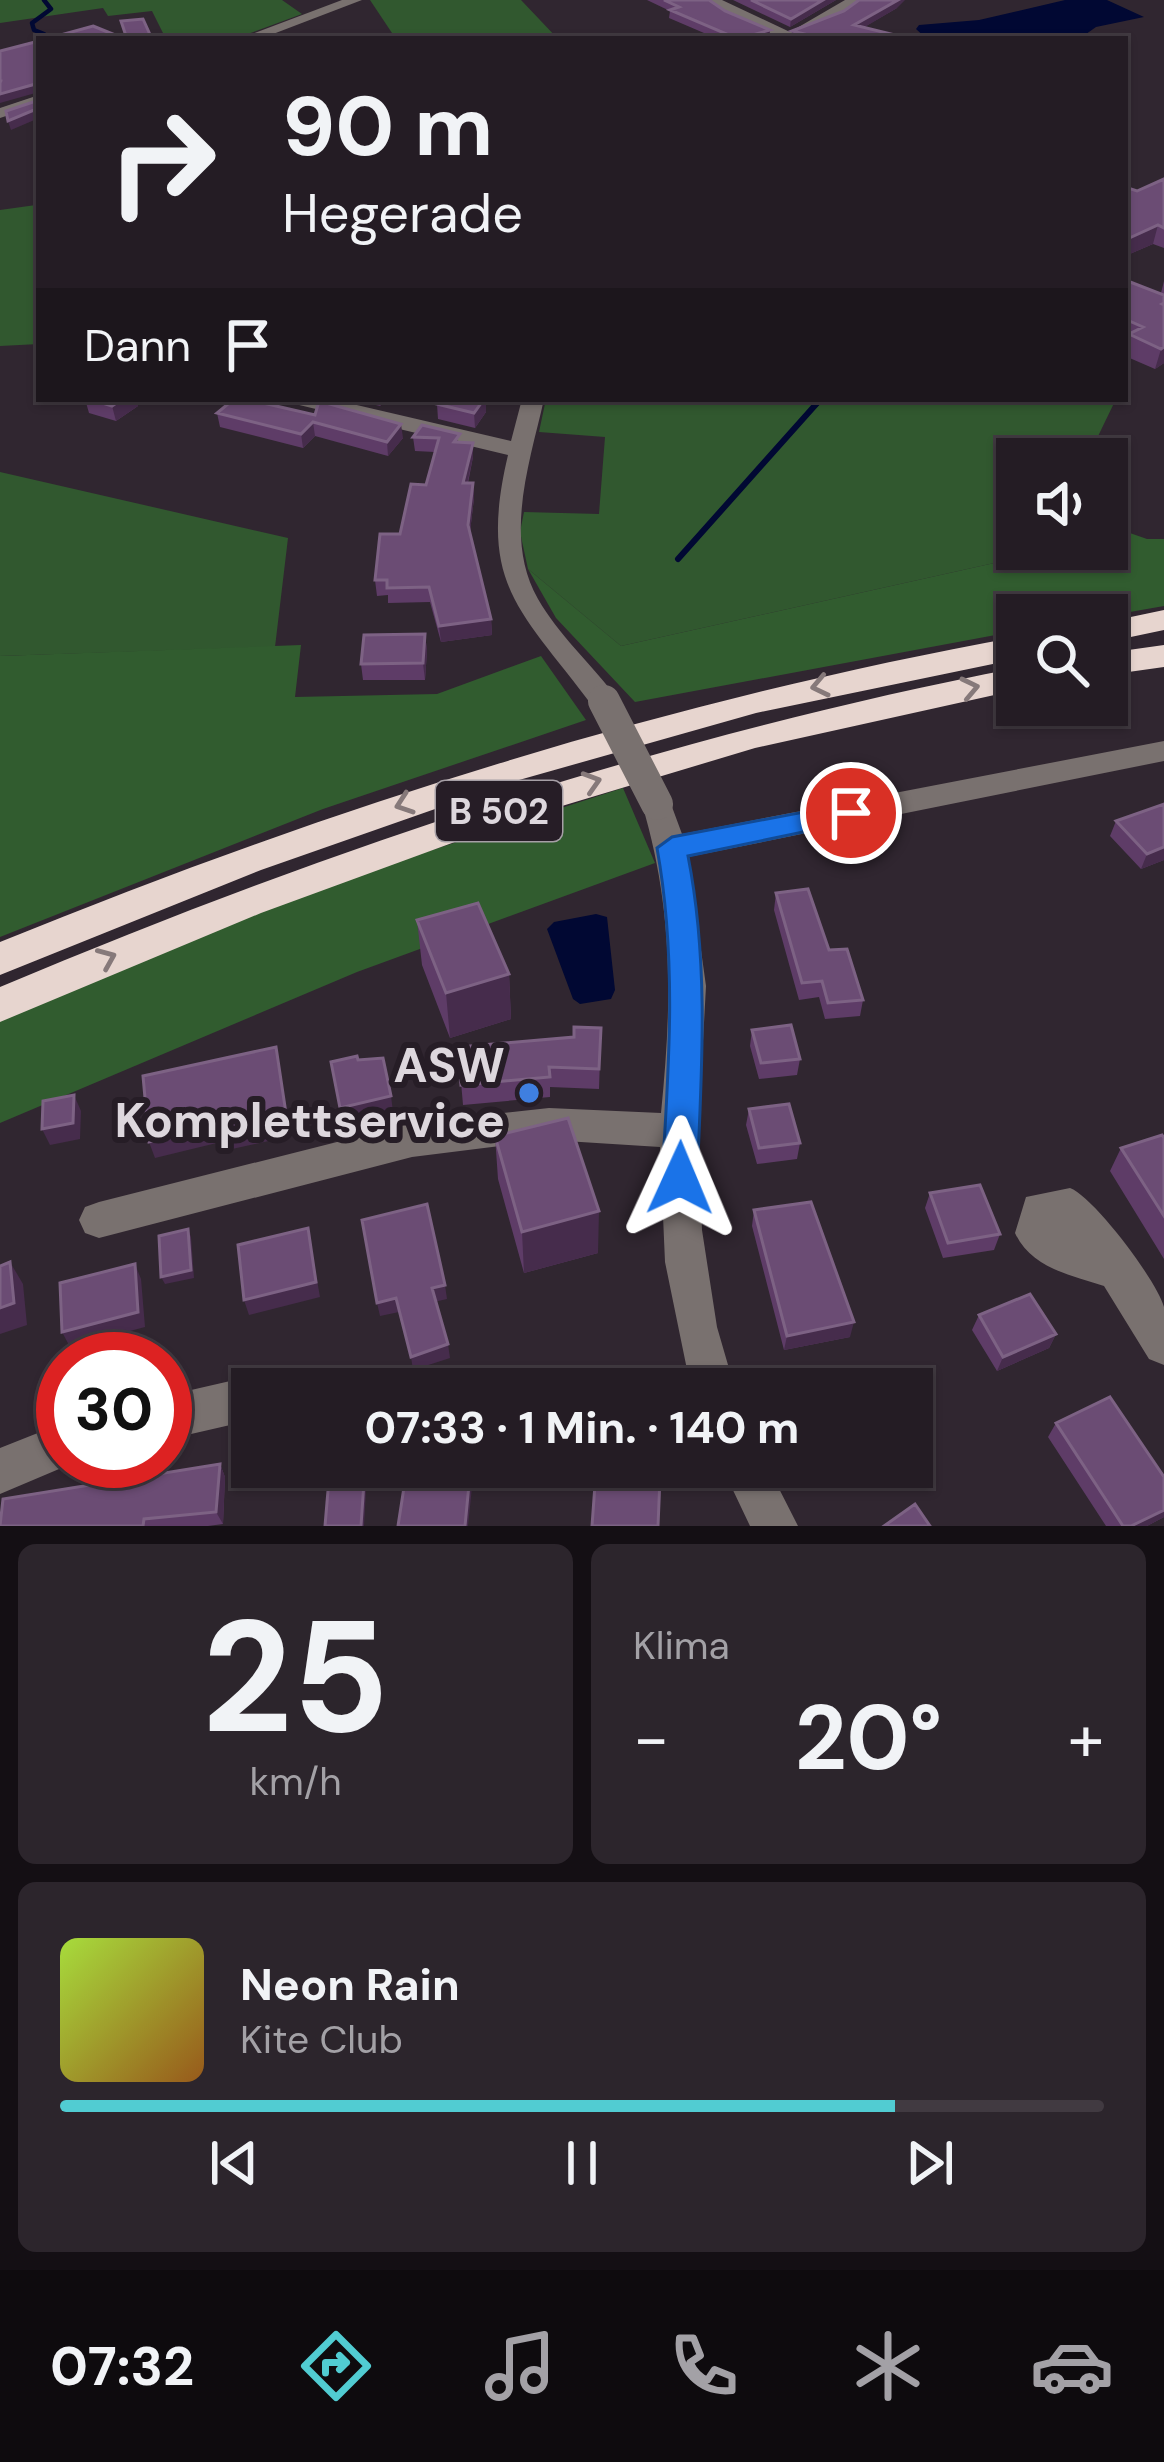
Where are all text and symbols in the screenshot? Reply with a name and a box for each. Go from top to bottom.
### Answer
text: 90 m [282,72,493,181]
icon: right [84,84,240,240]
text: Hegerade [282,178,523,249]
icon: arrive [215,312,281,378]
text: Dann [84,316,191,375]
map controls [996,438,1128,726]
button: sound [996,438,1128,570]
button: search [996,594,1128,726]
one-way arrow [810,673,830,698]
one-way arrow [960,677,980,702]
pin [800,762,902,864]
one-way arrow [581,771,602,796]
icon: arrive [818,780,884,846]
road number: B 502 [436,781,562,841]
one-way arrow [394,789,415,814]
one-way arrow [95,949,116,973]
place label: ASW Komplettservice [115,1034,505,1152]
marker: ASW Komplettservice [516,1080,542,1106]
position arrow [617,1115,743,1241]
speed limit sign: 30 [36,1332,192,1488]
text: 07:33 · 1 Min. · 140 m [365,1398,799,1457]
text: 25 [202,1576,389,1779]
text: Klima [633,1620,730,1671]
text: 20° [795,1680,942,1797]
text: − [633,1696,669,1781]
text: + [1068,1696,1104,1781]
text: km/h [249,1756,342,1807]
text: Neon Rain [240,1955,460,2014]
text: Kite Club [240,2014,403,2065]
icon: previous [201,2130,267,2196]
icon: pause [549,2130,615,2196]
icon: next [897,2130,963,2196]
icon: directions [294,2324,378,2408]
icon: music [478,2324,562,2408]
icon: phone [662,2324,746,2408]
icon: climate [846,2324,930,2408]
icon: car [1030,2324,1114,2408]
text: 07:32 [50,2331,194,2402]

